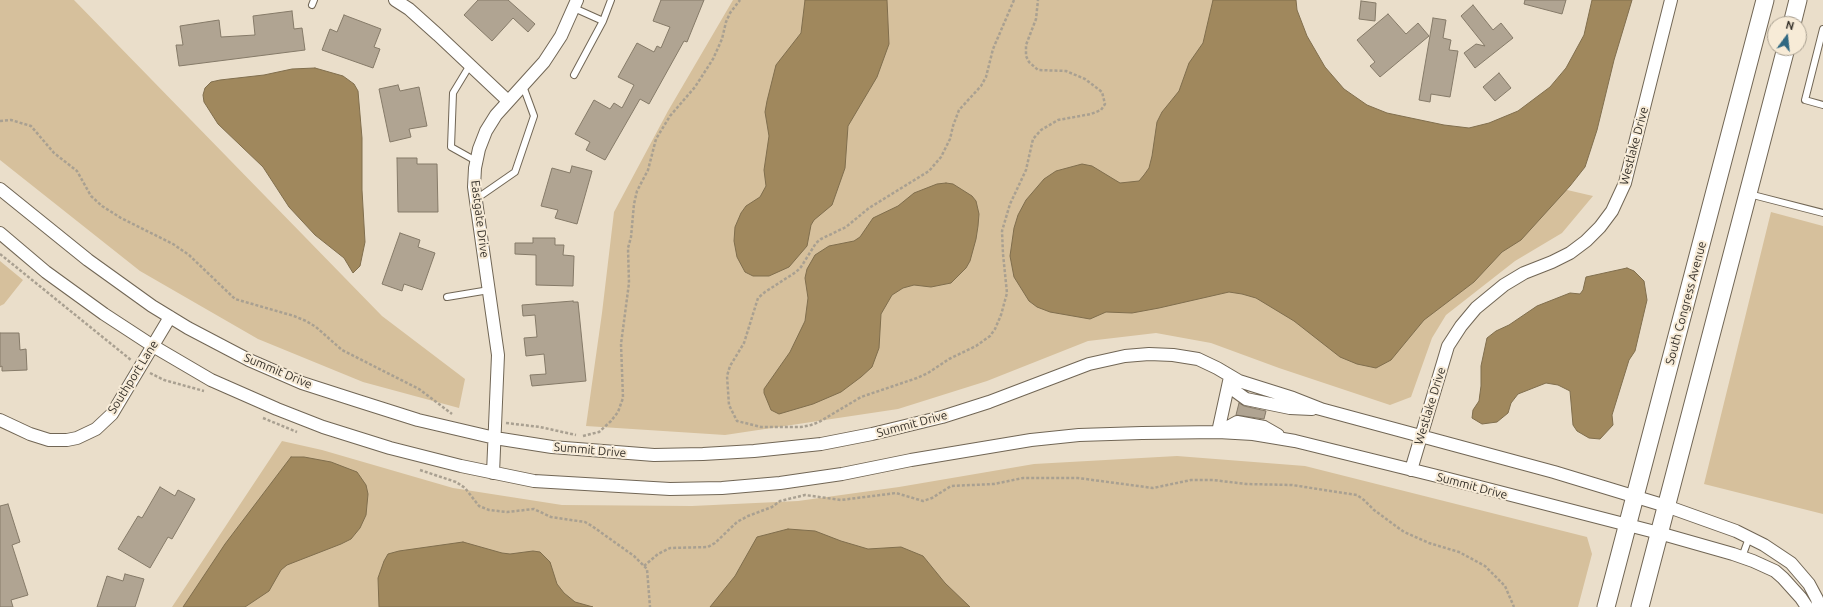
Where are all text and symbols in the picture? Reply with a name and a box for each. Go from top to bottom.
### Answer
north arrow [1767,16,1807,56]
text: N [1784,19,1795,32]
street label: Westlake Drive [1617,105,1651,187]
street label: Eastgate Drive [468,179,492,259]
street label: South Congress Avenue [1663,240,1709,366]
street label: Southport Lane [105,338,161,416]
street label: Summit Drive [242,350,314,392]
street label: Westlake Drive [1411,365,1449,447]
street label: Summit Drive [875,408,949,440]
street label: Summit Drive [553,440,627,460]
street label: Summit Drive [1435,470,1509,502]

